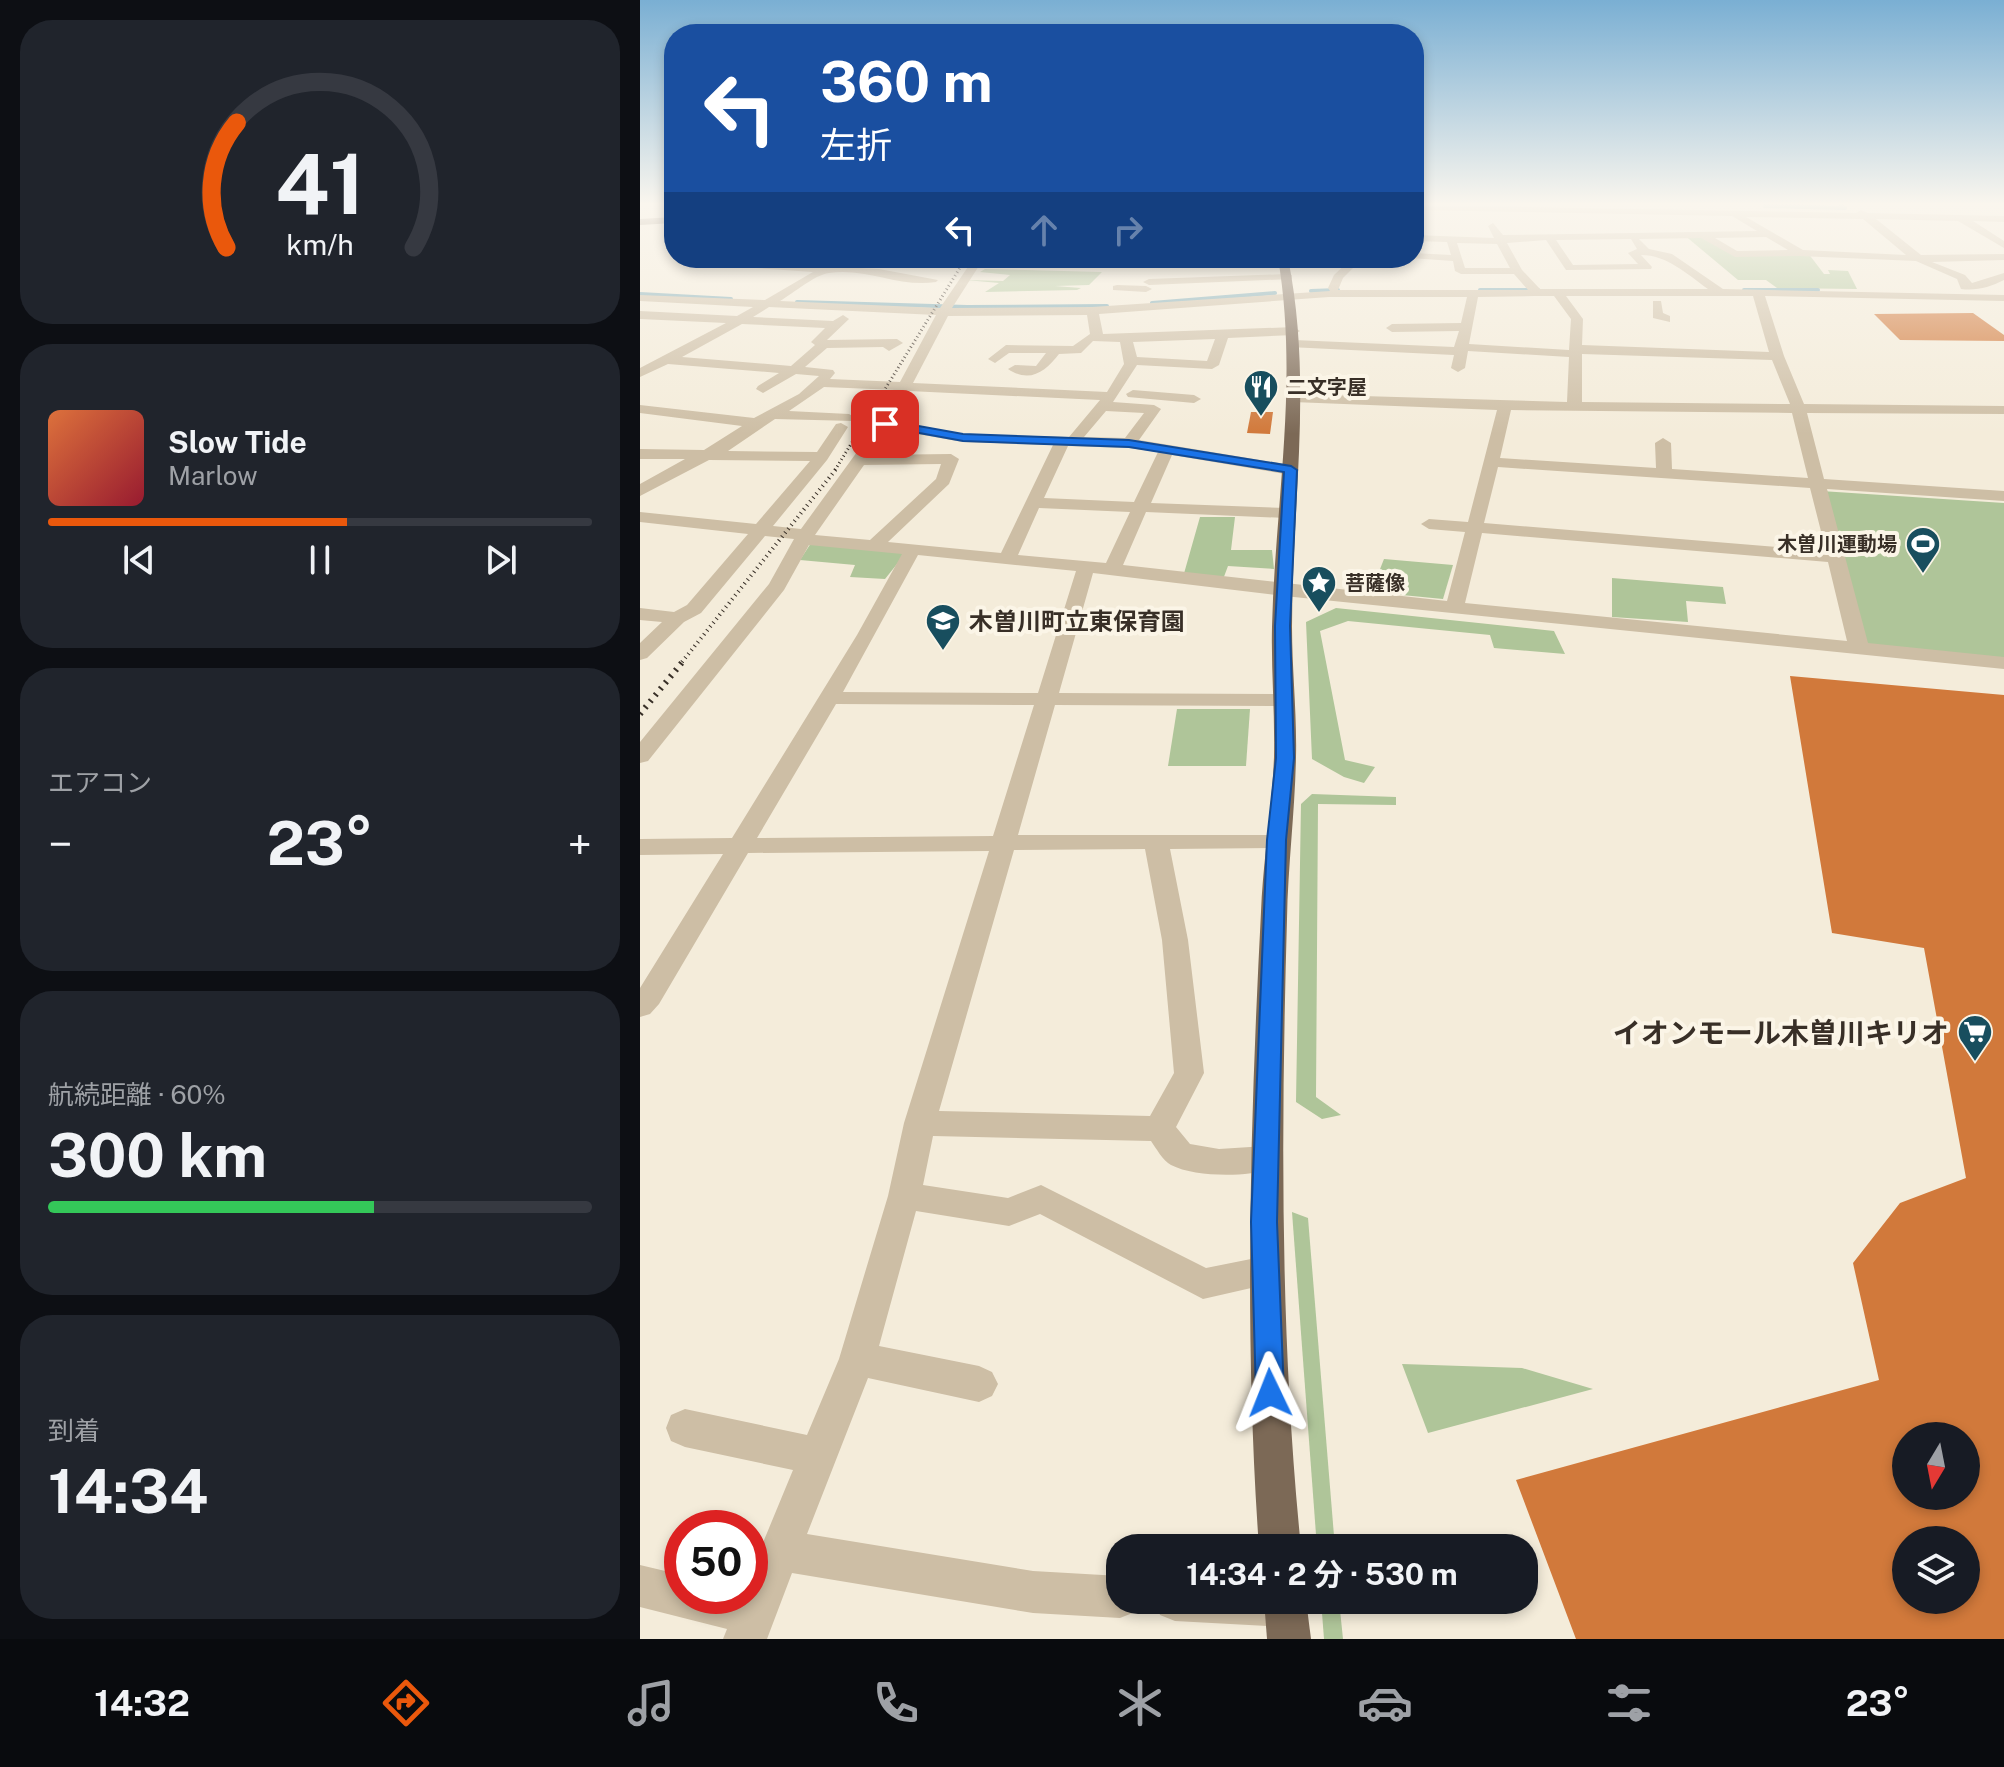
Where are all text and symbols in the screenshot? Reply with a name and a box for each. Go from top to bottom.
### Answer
text: 360 m [820,49,993,115]
icon: left [688,56,792,160]
text: 左折 [820,124,892,166]
text: 41 [275,134,365,232]
icon: left [938,208,982,252]
icon: ahead [1022,208,1066,252]
icon: right [1106,208,1150,252]
text: km/h [286,228,354,261]
restaurant icon: 二文字屋 [1242,368,1280,418]
place label: 二文字屋 [1287,375,1367,399]
pin [851,390,919,458]
icon: arrive [863,402,907,446]
text: Slow Tide [168,424,307,460]
text: Marlow [168,460,258,491]
sports icon: 木曽川運動場 [1904,525,1942,575]
place label: 木曽川運動場 [1777,532,1897,556]
icon: previous [117,538,161,582]
icon: pause [298,538,342,582]
icon: next [479,538,523,582]
place icon: 菩薩像 [1300,564,1338,614]
place label: 菩薩像 [1345,571,1405,595]
school or university icon: 木曽川町立東保育園 [924,602,962,652]
place label: 木曽川町立東保育園 [969,607,1185,635]
text: エアコン [48,767,152,798]
text: 23° [267,808,373,879]
text: − [48,818,72,870]
text: + [568,818,592,870]
supermarket icon: イオンモール木曽川キリオ [1956,1013,1994,1063]
place label: イオンモール木曽川キリオ [1613,1016,1949,1049]
text: 航続距離 · 60% [48,1079,226,1110]
text: 300 km [48,1120,267,1191]
position arrow [1228,1351,1312,1435]
text: 到着 [48,1415,100,1446]
north arrow [1892,1422,1980,1510]
map controls [1892,1422,1980,1614]
text: 14:34 [48,1456,208,1527]
speed limit sign: 50 [664,1510,768,1614]
button: layers [1892,1526,1980,1614]
text: 14:34 · 2 分 · 530 m [1186,1556,1458,1592]
icon: directions [378,1675,434,1731]
icon: music [623,1675,679,1731]
icon: phone [868,1675,924,1731]
icon: climate [1112,1675,1168,1731]
icon: car [1357,1675,1413,1731]
icon: filters [1601,1675,1657,1731]
text: 14:32 [94,1682,190,1724]
text: 23° [1846,1682,1910,1724]

